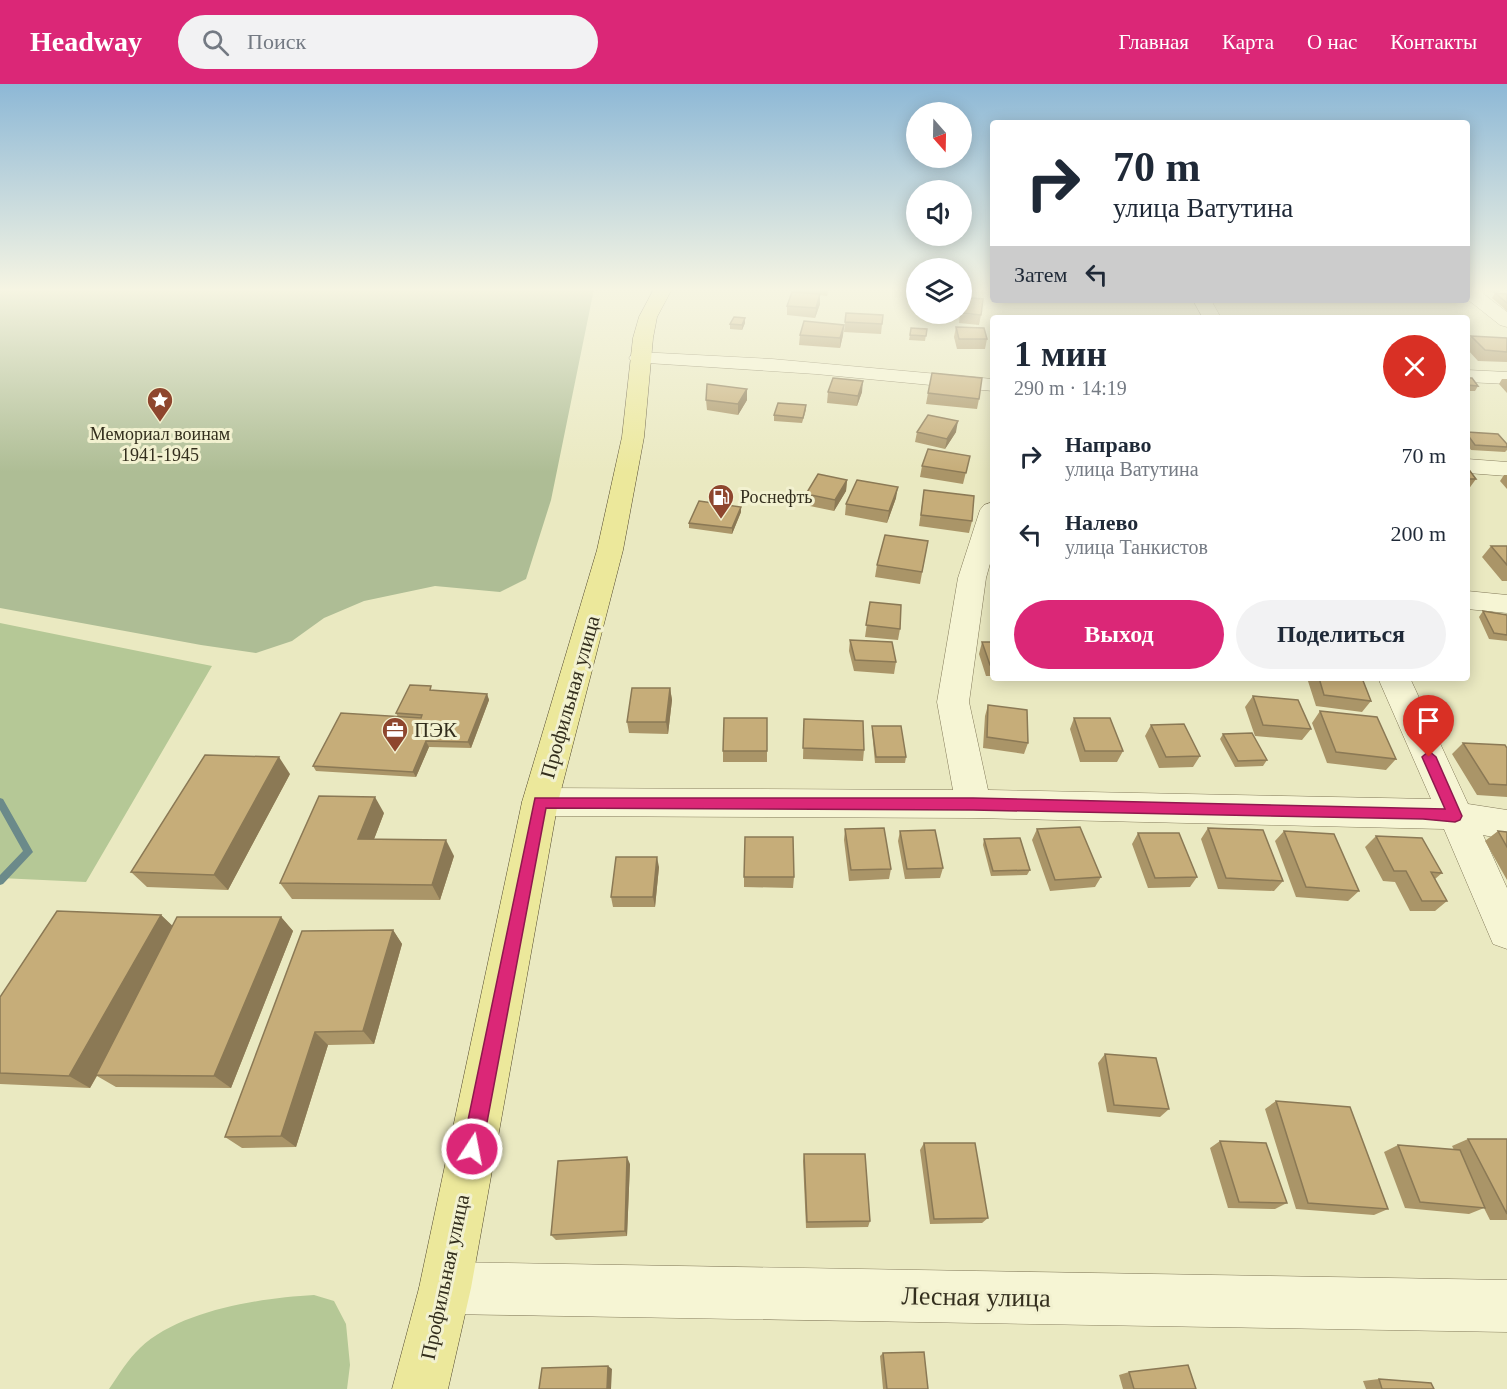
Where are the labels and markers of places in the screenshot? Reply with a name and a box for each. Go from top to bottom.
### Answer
place icon: Мемориал воинам 1941-1945 [145,385,175,423]
place label: Мемориал воинам 1941-1945 [90,424,230,465]
fuel station icon: Роснефть [706,482,736,520]
place label: Роснефть [740,487,813,507]
pin [1403,695,1454,757]
office icon: ПЭК [380,715,410,753]
place label: ПЭК [414,718,458,742]

